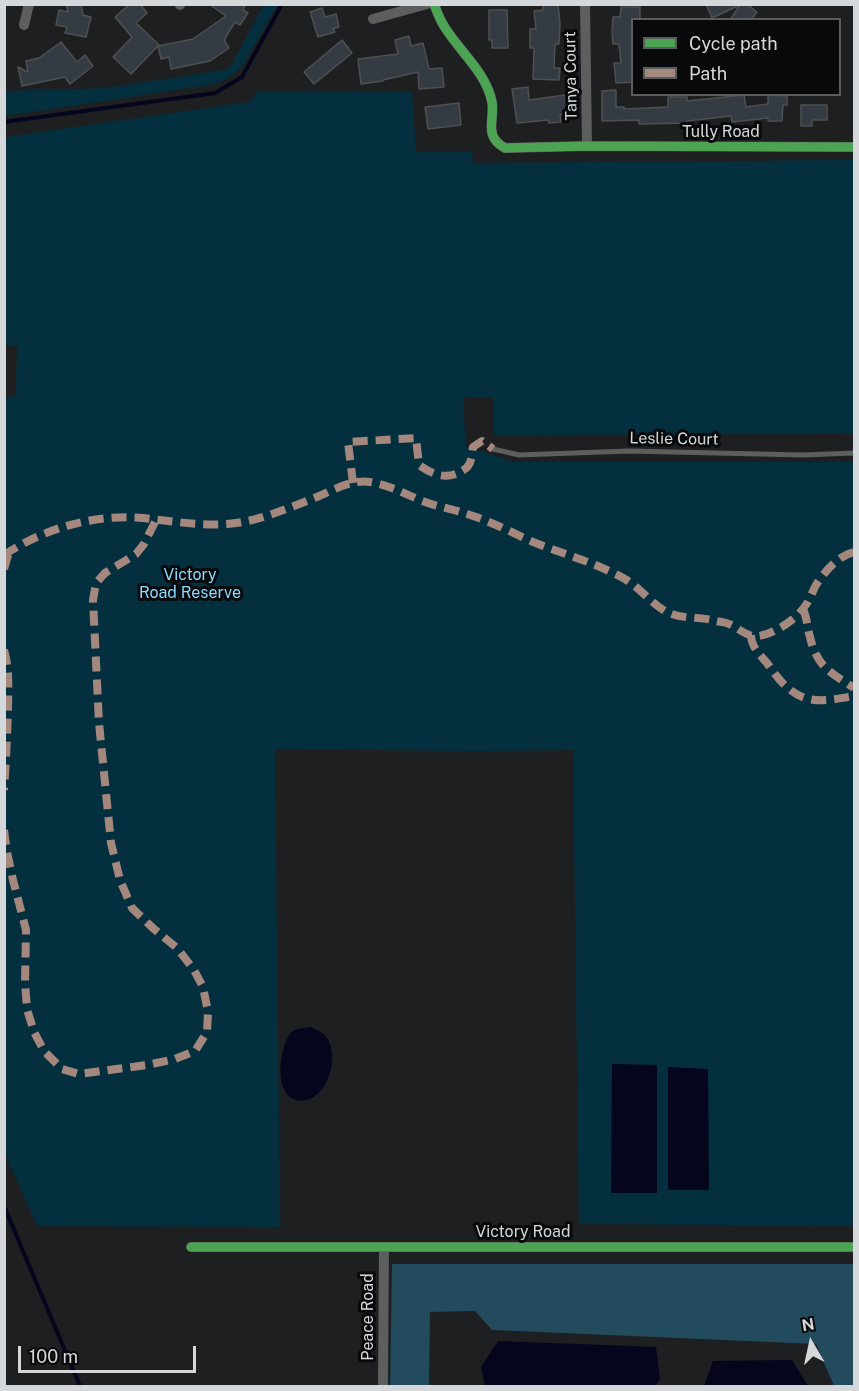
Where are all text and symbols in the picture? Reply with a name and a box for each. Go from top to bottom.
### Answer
legend [631,18,841,96]
street label: Tanya Court [561,31,581,121]
text: Cycle path [689,33,778,54]
text: Path [689,63,727,84]
street label: Tully Road [682,122,760,142]
street label: Leslie Court [629,429,719,449]
park label: Victory Road Reserve [139,565,241,603]
street label: Victory Road [476,1222,570,1242]
street label: Peace Road [358,1273,378,1361]
north arrow [781,1313,841,1373]
text: N [800,1314,816,1335]
scale bar [21,1334,200,1372]
text: 100 m [29,1346,78,1367]

